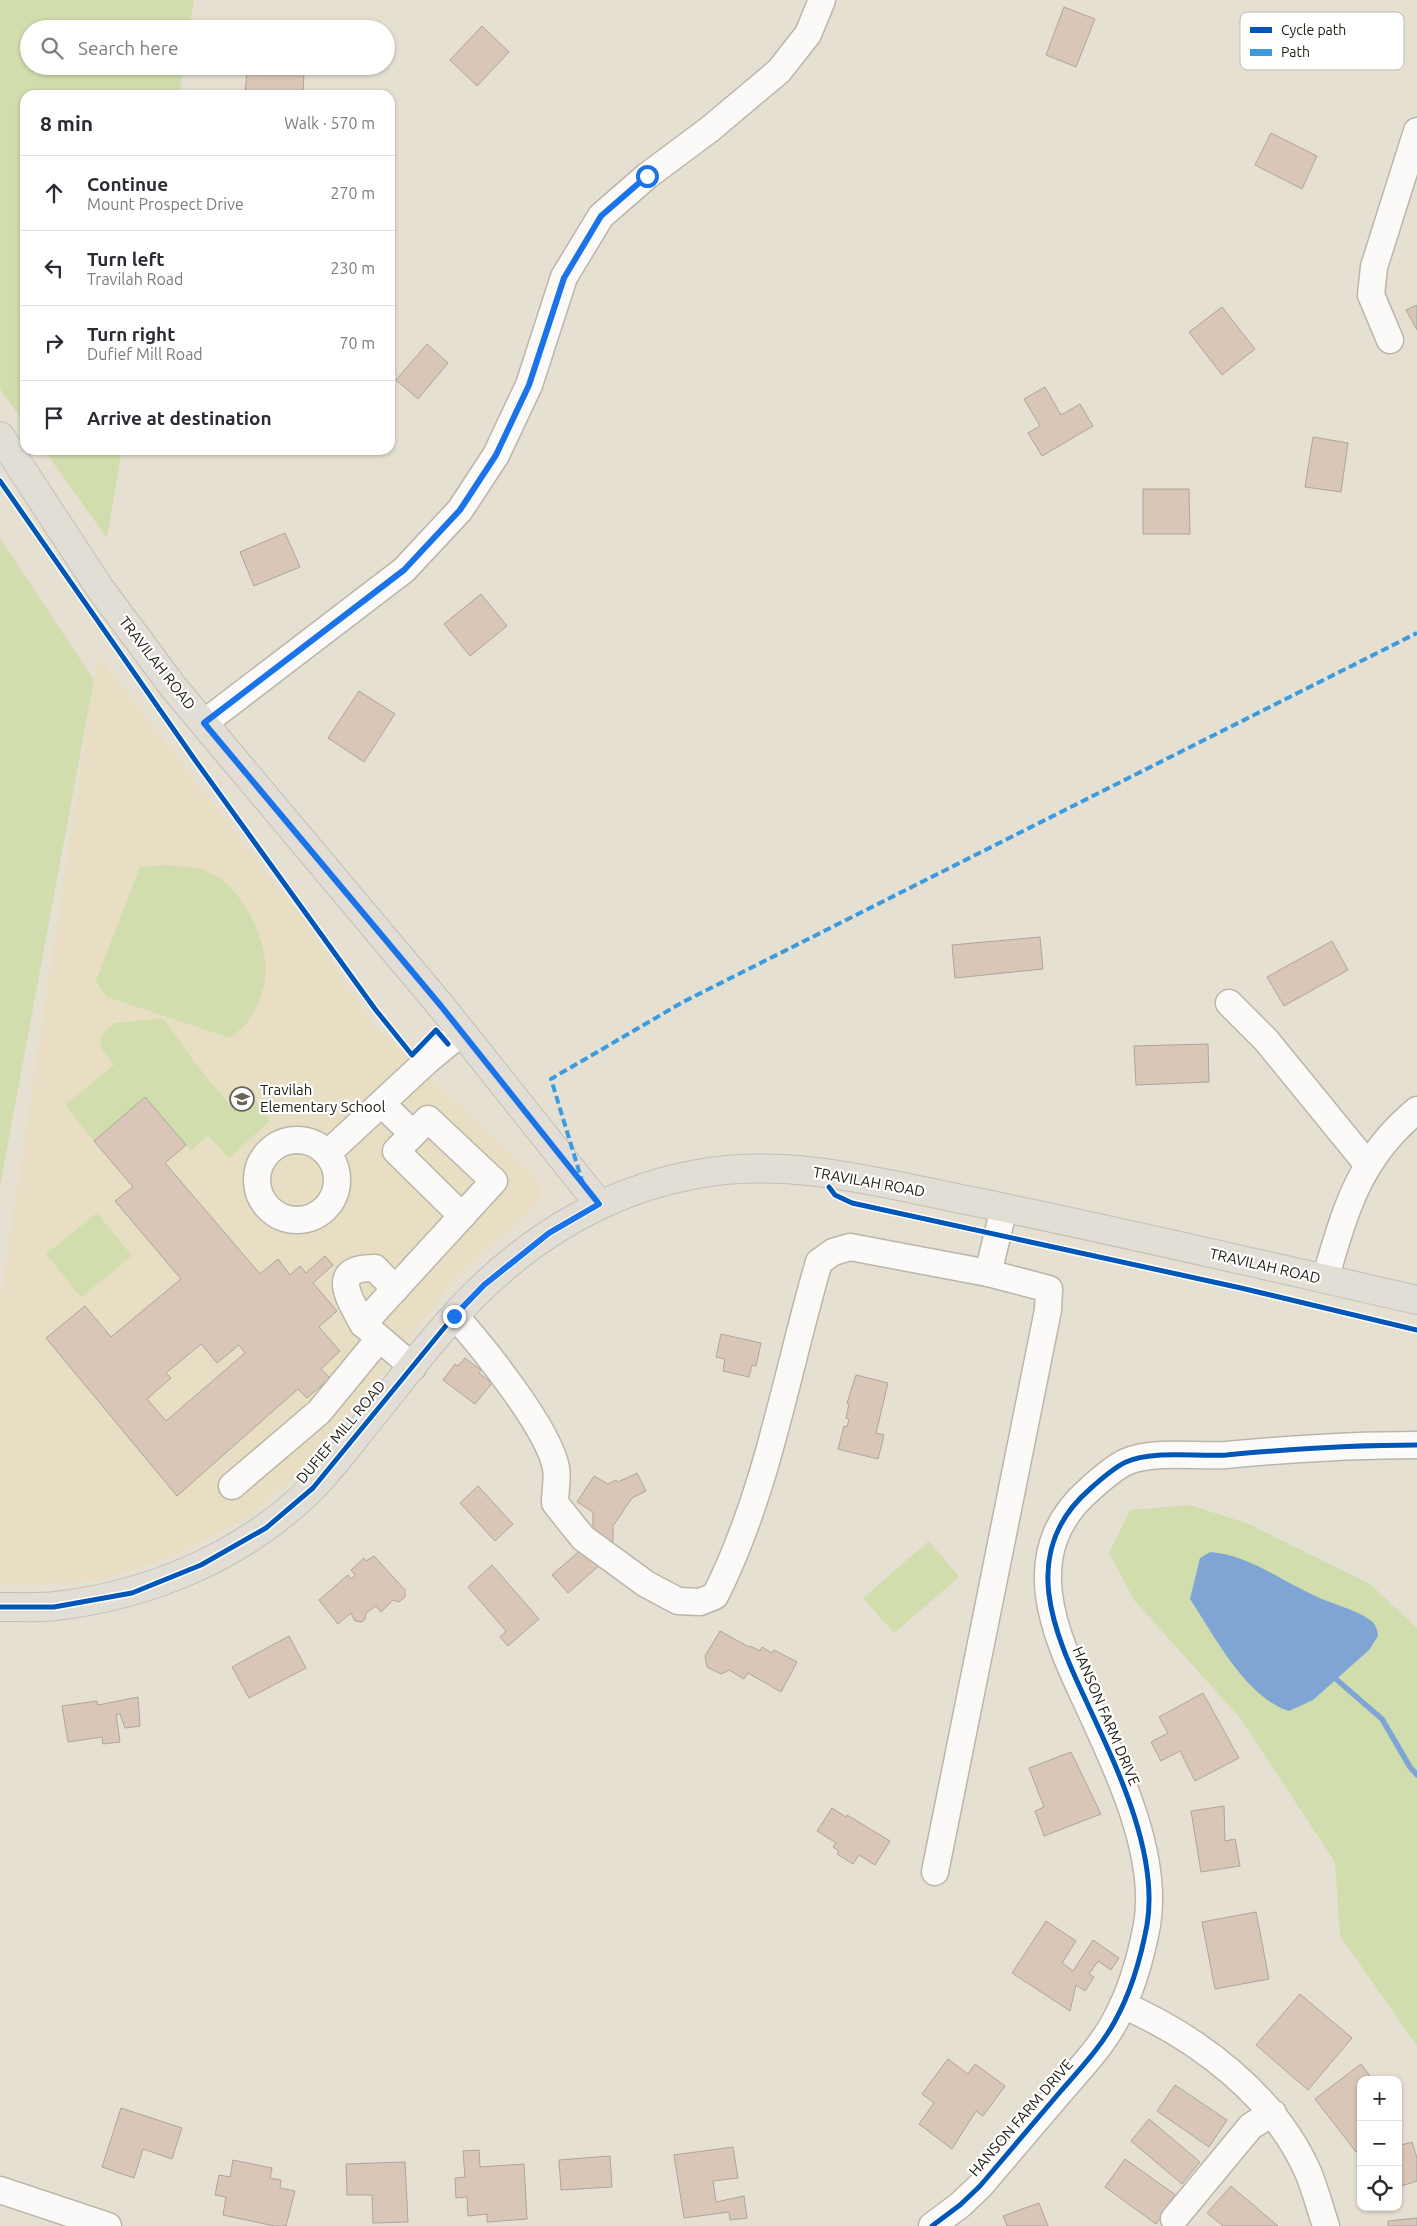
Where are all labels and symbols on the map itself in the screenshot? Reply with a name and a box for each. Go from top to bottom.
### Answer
legend [1240,12,1404,70]
text: Cycle path [1281,22,1346,38]
text: Path [1281,44,1310,60]
route start [636,165,659,188]
street label: TRAVILAH ROAD [116,613,199,713]
place label: Travilah Elementary School [260,1081,386,1115]
school or university icon: Travilah Elementary School [229,1086,255,1112]
street label: TRAVILAH ROAD [812,1163,926,1200]
street label: TRAVILAH ROAD [1208,1244,1322,1287]
route end [443,1305,466,1328]
street label: DUFIEF MILL ROAD [293,1377,389,1487]
street label: HANSON FARM DRIVE [1069,1644,1143,1788]
street label: HANSON FARM DRIVE [965,2056,1076,2180]

